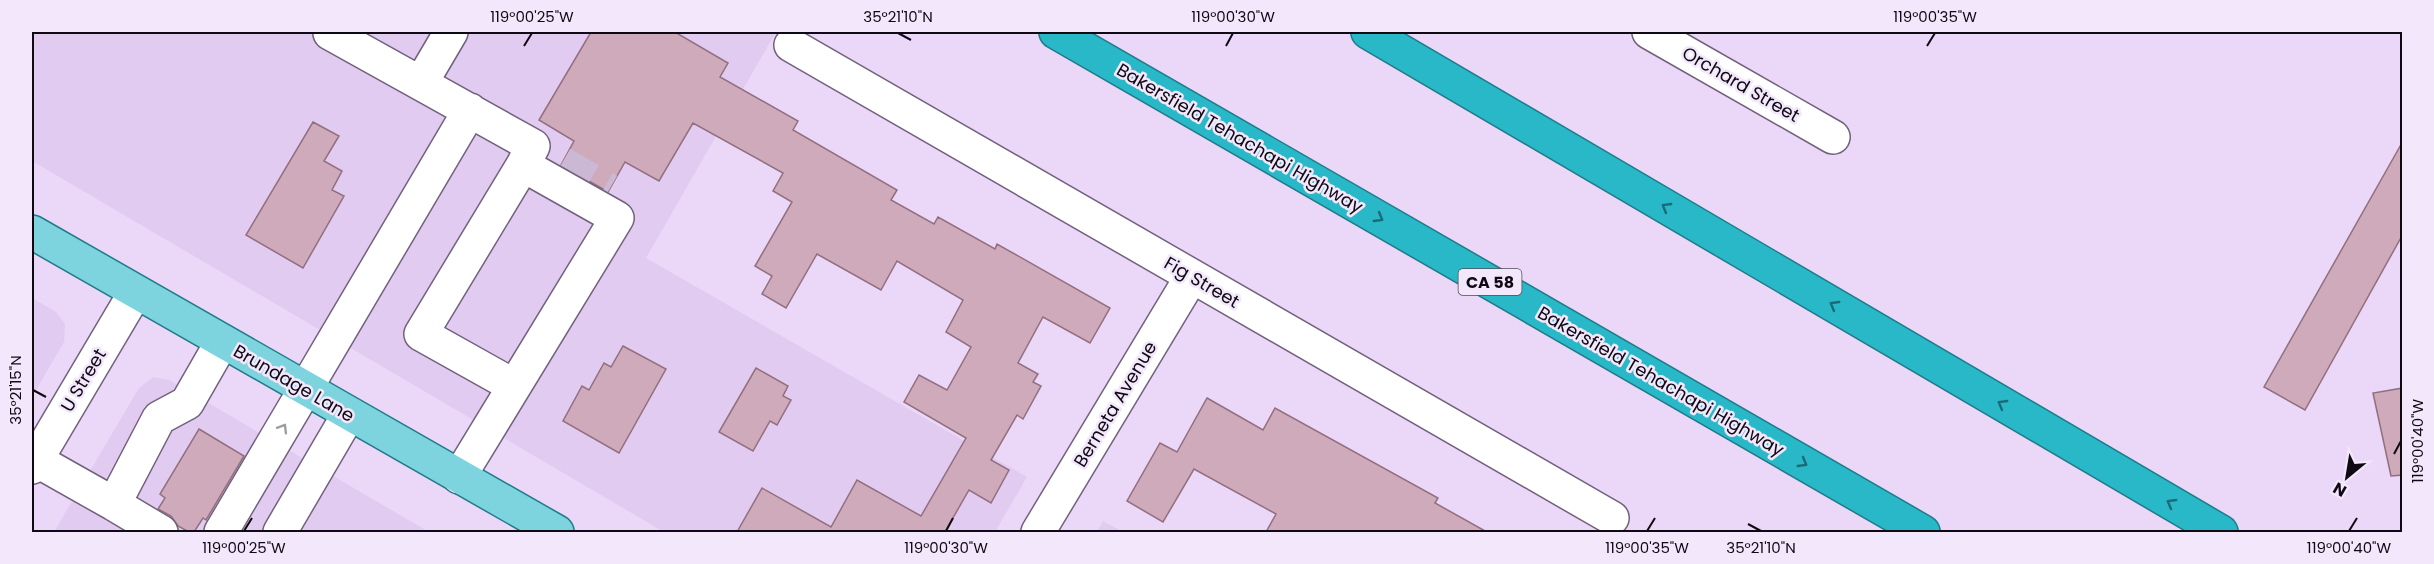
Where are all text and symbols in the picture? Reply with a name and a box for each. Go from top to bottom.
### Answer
text: 119°00'25"W [490,6,574,27]
text: 35°21'10"N [863,6,933,27]
text: 119°00'30"W [1191,6,1275,27]
text: 119°00'35"W [1893,6,1977,27]
street label: Orchard Street [1678,40,1804,128]
street label: Bakersfield Tehachapi Highway [1112,57,1368,219]
one-way arrow [1662,202,1672,214]
one-way arrow [1373,211,1383,223]
street label: Fig Street [1160,250,1244,314]
road number: CA 58 [1458,269,1522,295]
street label: Bakersfield Tehachapi Highway [1533,300,1789,462]
one-way arrow [1830,301,1840,313]
street label: Berneta Avenue [1068,336,1162,472]
street label: Brundage Lane [229,338,359,428]
street label: U Street [54,344,112,416]
text: 35°21'15"N [5,355,26,425]
text: 119°00'40"W [2407,398,2428,483]
one-way arrow [1998,400,2008,411]
one-way arrow [276,424,287,434]
north arrow [2317,447,2377,507]
one-way arrow [1797,456,1807,467]
text: N [2329,477,2351,503]
one-way arrow [2166,499,2177,510]
text: 119°00'25"W [202,537,286,558]
text: 119°00'30"W [904,537,988,558]
text: 119°00'35"W [1605,537,1689,558]
text: 35°21'10"N [1726,537,1796,558]
text: 119°00'40"W [2307,537,2392,558]

